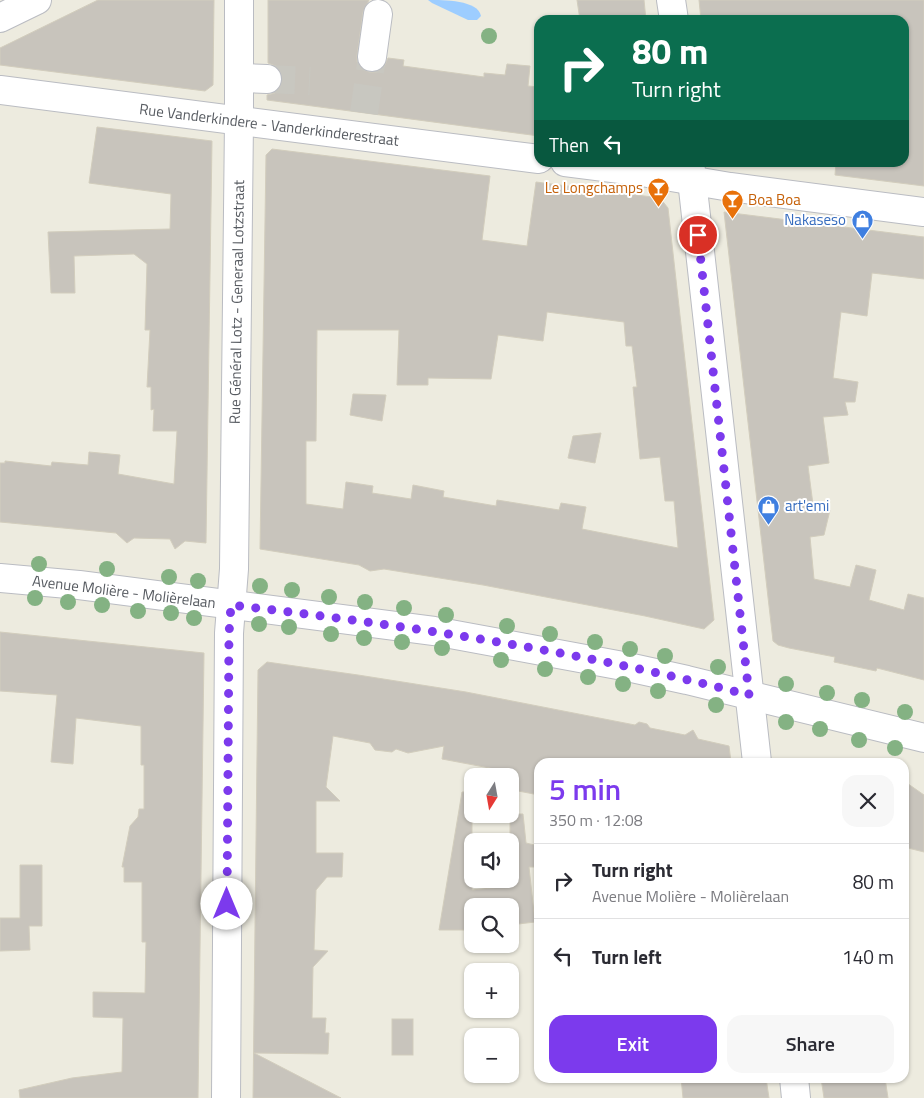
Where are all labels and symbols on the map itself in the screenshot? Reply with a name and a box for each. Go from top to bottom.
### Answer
street label: Rue Vanderkindere - Vanderkinderestraat [138,97,401,152]
place label: Le Longchamps [545,176,643,199]
bar icon: Le Longchamps [647,176,671,207]
street label: Rue Général Lotz - Generaal Lotzstraat [223,179,250,424]
bar icon: Boa Boa [720,188,744,219]
place label: Boa Boa [748,188,801,211]
place label: Nakaseso [784,208,846,231]
shop icon: Nakaseso [850,208,874,239]
pin [677,214,719,256]
shop icon: art'emi [757,494,781,525]
place label: art'emi [785,494,829,517]
street label: Avenue Molière - Molièrelaan [31,569,217,614]
north arrow [464,768,519,822]
position arrow [200,877,252,929]

